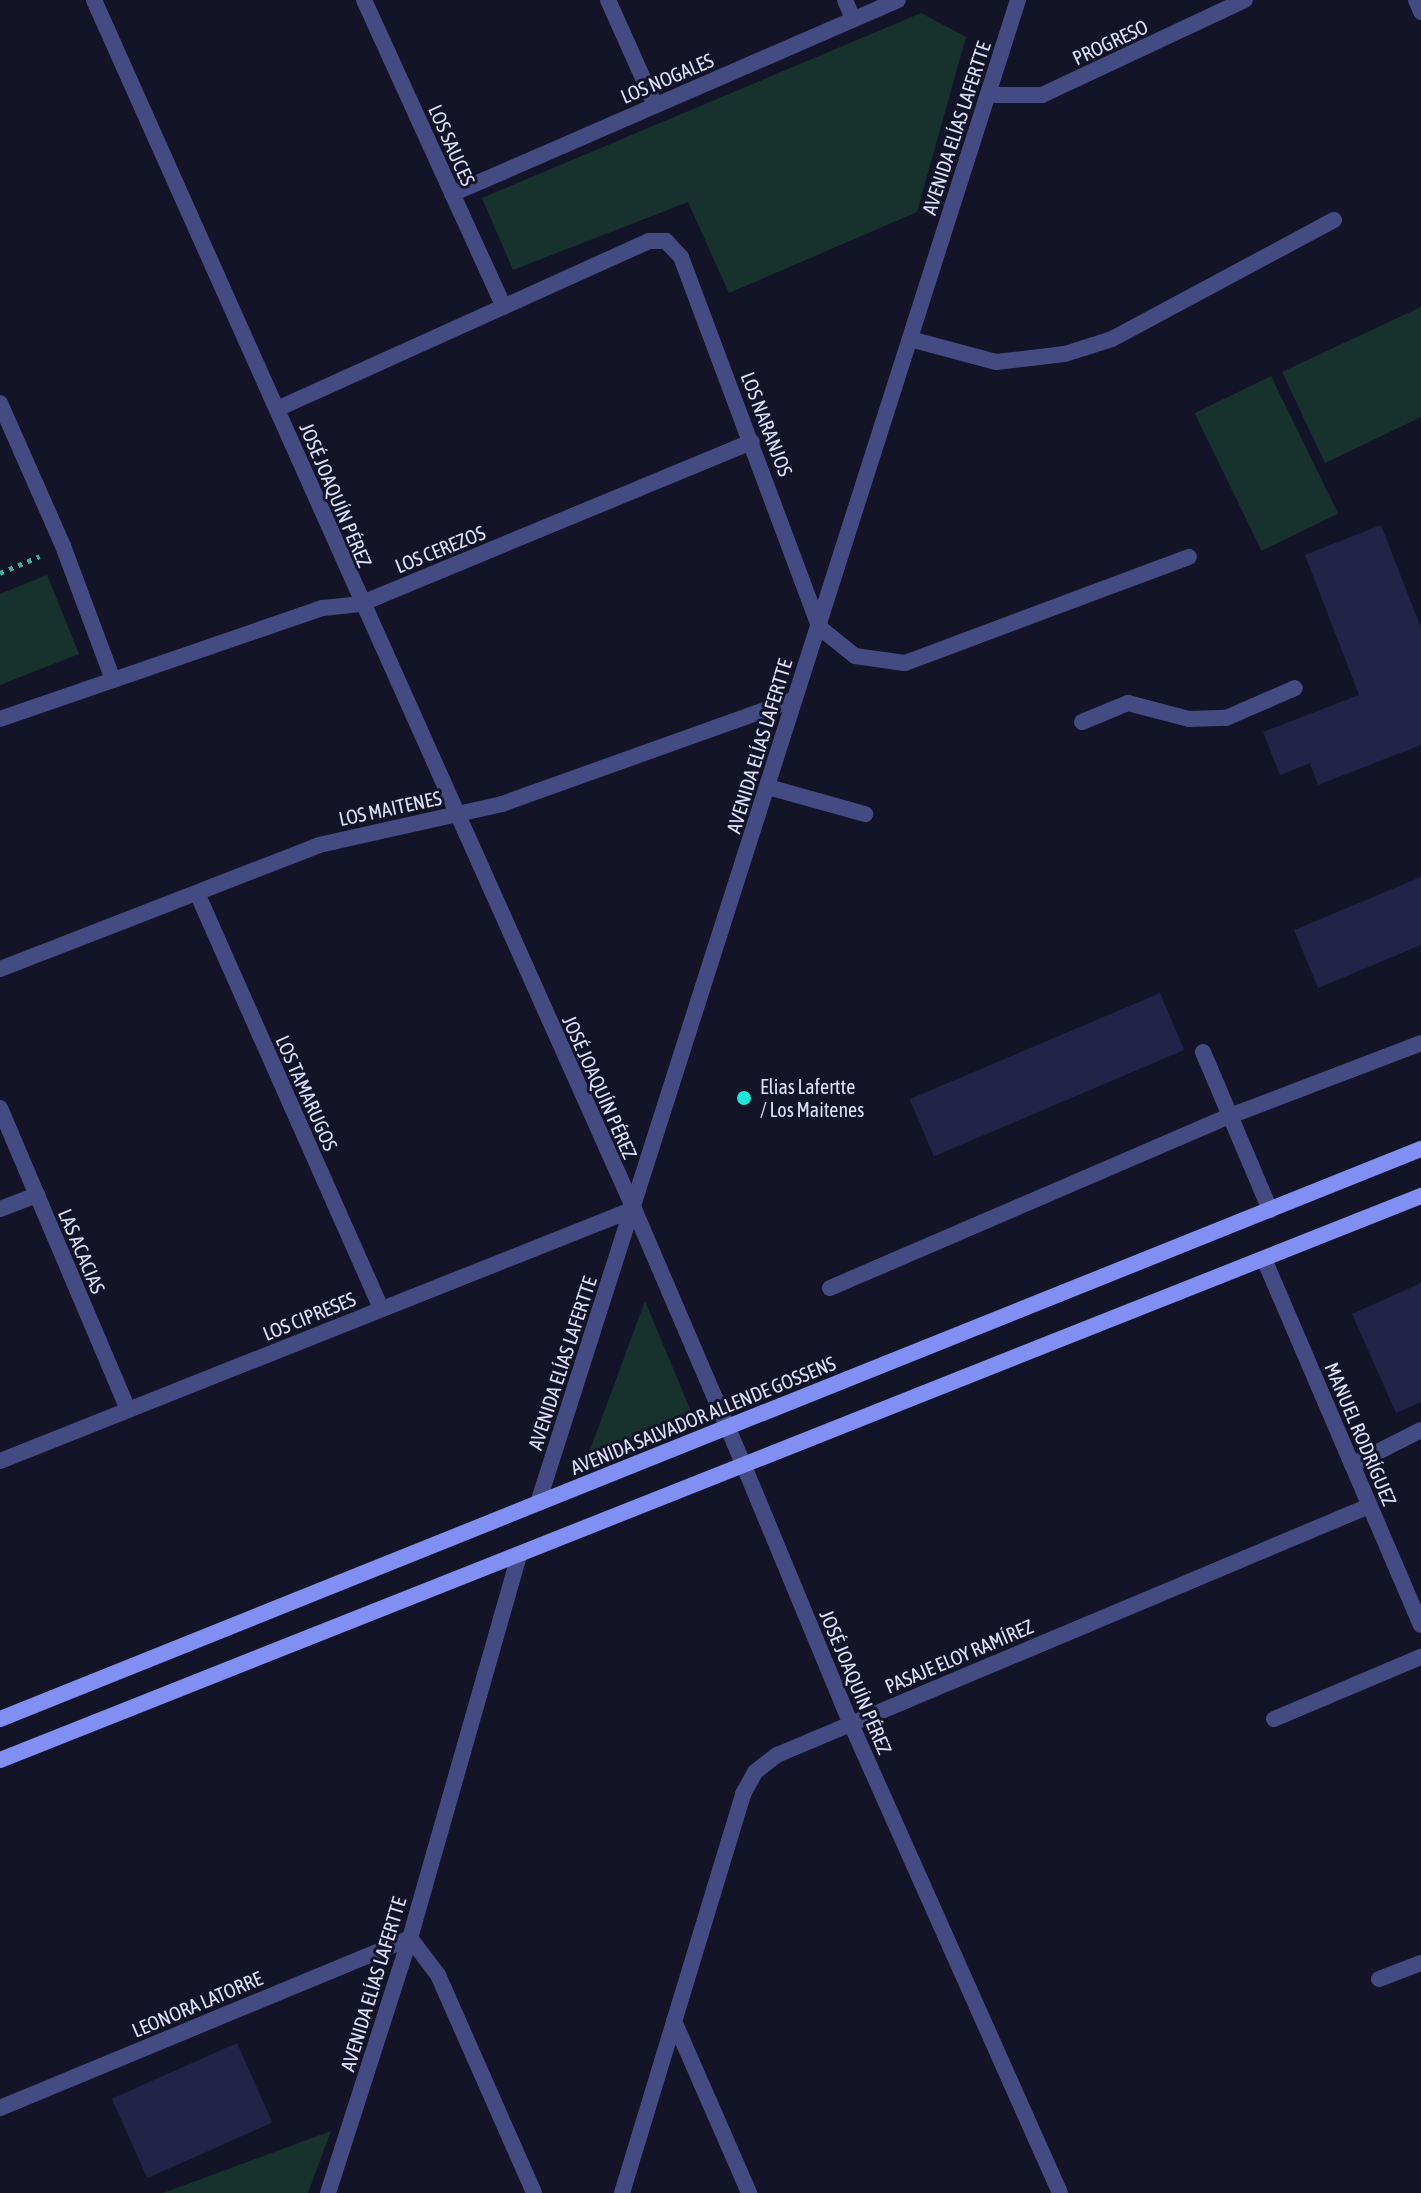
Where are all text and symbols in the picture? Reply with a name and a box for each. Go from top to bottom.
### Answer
street label: PROGRESO [1068,14,1152,70]
street label: AVENIDA ELÍAS LAFERTTE [917,38,995,218]
street label: LOS NOGALES [617,48,717,108]
street label: LOS SAUCES [424,101,480,189]
street label: LOS NARANJOS [736,368,798,480]
street label: JOSÉ JOAQUÍN PÉREZ [295,419,377,571]
street label: LOS CEREZOS [391,520,489,578]
street label: AVENIDA ELÍAS LAFERTTE [721,656,797,836]
street label: LOS MAITENES [336,785,444,831]
street label: JOSÉ JOAQUÍN PÉREZ [558,1012,642,1162]
street label: LOS TAMARUGOS [271,1032,343,1154]
place label: Elias Lafertte / Los Maitenes [760,1074,864,1121]
marker: Elias Lafertte / Los Maitenes [735,1089,753,1107]
street label: LAS ACACIAS [53,1205,111,1297]
street label: AVENIDA ELÍAS LAFERTTE [523,1273,601,1453]
street label: LOS CIPRESES [259,1287,359,1345]
street label: AVENIDA SALVADOR ALLENDE GOSSENS [567,1351,839,1479]
street label: MANUEL RODRÍGUEZ [1320,1359,1402,1509]
street label: JOSÉ JOAQUÍN PÉREZ [815,1606,897,1758]
street label: PASAJE ELOY RAMÍREZ [881,1614,1037,1698]
street label: AVENIDA ELÍAS LAFERTTE [335,1894,411,2074]
street label: LEONORA LATORRE [128,1966,266,2042]

